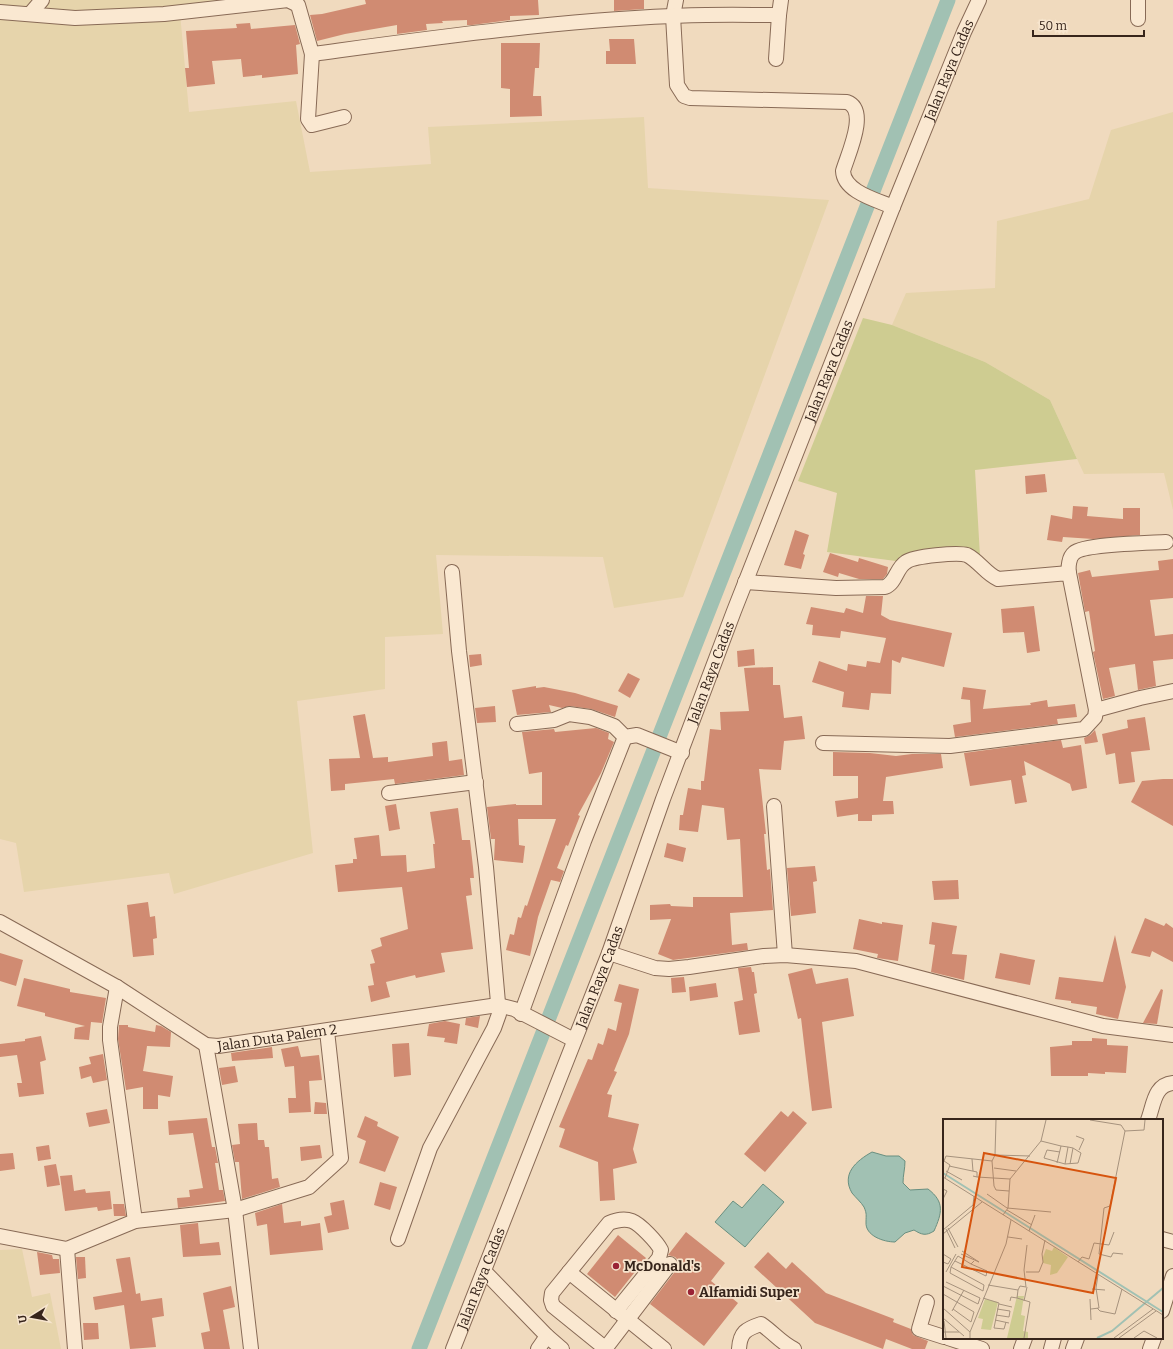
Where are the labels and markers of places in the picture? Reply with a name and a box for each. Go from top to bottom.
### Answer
place label: McDonald's [624,1258,700,1275]
marker: McDonald's [611,1261,621,1271]
place label: Alfamidi Super [699,1284,800,1301]
marker: Alfamidi Super [686,1287,696,1297]

